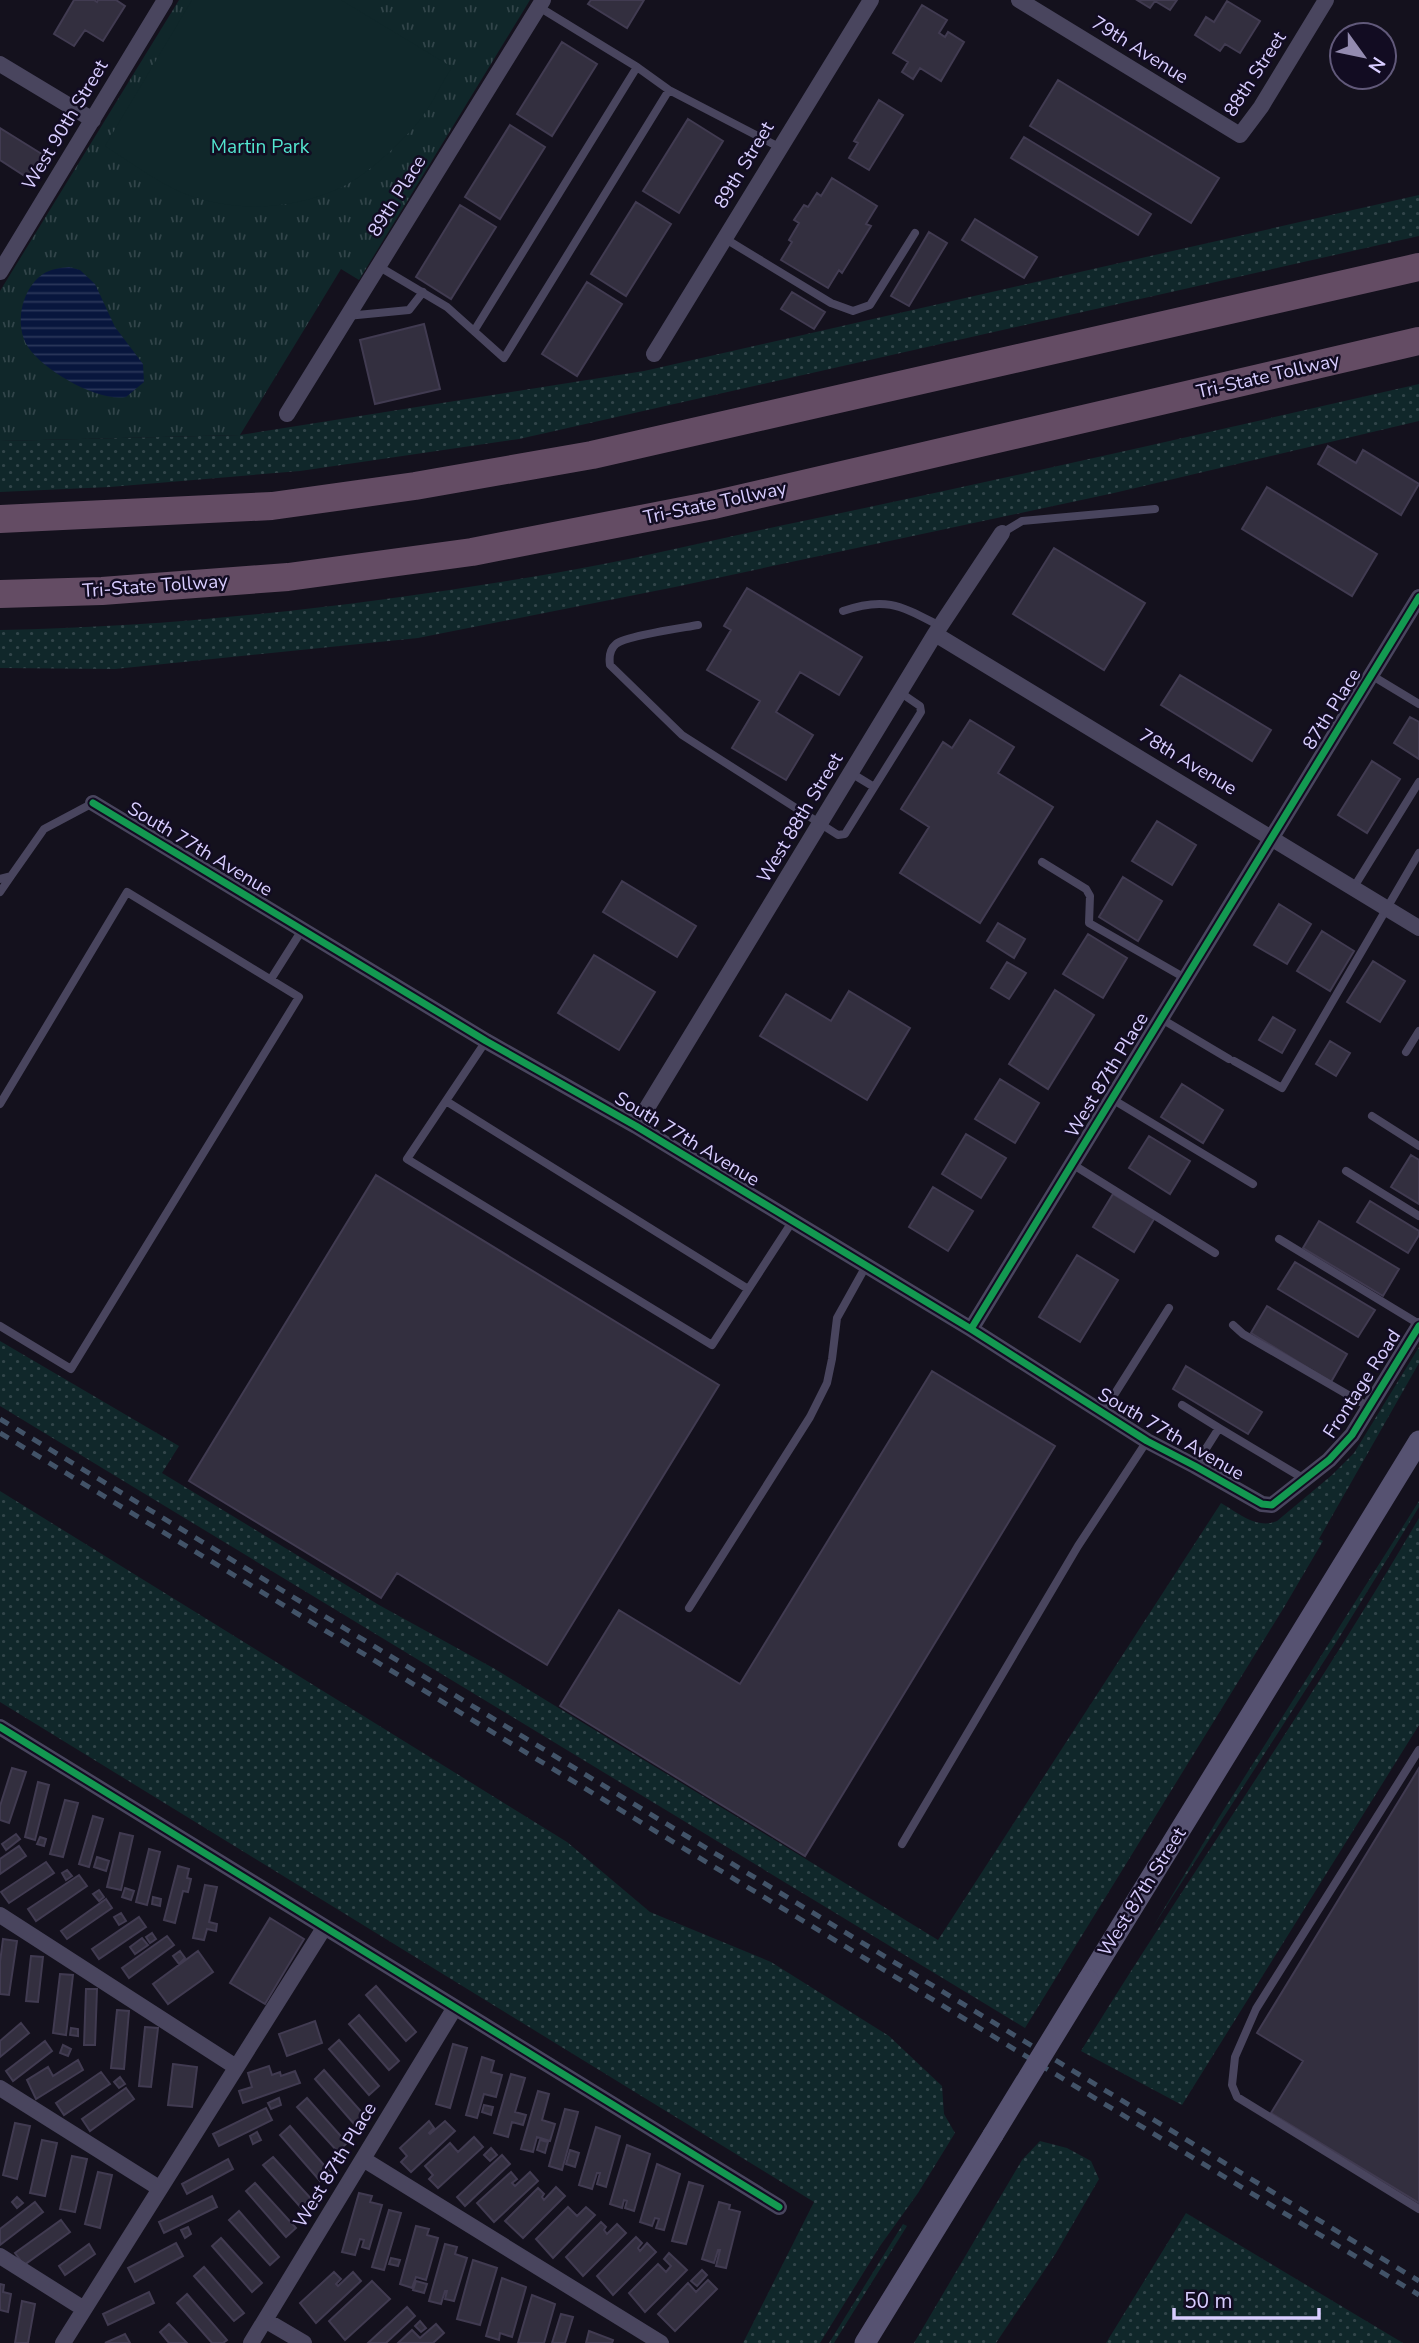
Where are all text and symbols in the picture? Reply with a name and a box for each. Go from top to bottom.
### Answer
street label: 79th Avenue [1087,10,1193,90]
north arrow [1328,21,1398,91]
street label: 88th Street [1218,26,1292,122]
text: N [1362,52,1391,78]
street label: West 90th Street [16,55,114,195]
street label: 89th Street [708,116,780,213]
park label: Martin Park [211,134,310,160]
street label: 89th Place [362,150,432,242]
street label: Tri-State Tollway [1194,347,1342,405]
street label: Tri-State Tollway [641,475,789,531]
street label: Tri-State Tollway [81,568,229,604]
street label: 87th Place [1297,663,1367,755]
street label: 78th Avenue [1134,723,1242,801]
street label: West 88th Street [751,748,849,888]
street label: South 77th Avenue [123,795,277,903]
street label: West 87th Place [1059,1007,1155,1143]
street label: South 77th Avenue [610,1085,764,1193]
street label: Frontage Road [1317,1324,1407,1444]
street label: South 77th Avenue [1093,1381,1249,1487]
street label: West 87th Street [1092,1822,1192,1961]
street label: West 87th Place [287,2097,383,2233]
scale bar [1174,2276,1319,2320]
text: 50 m [1184,2287,1233,2315]

